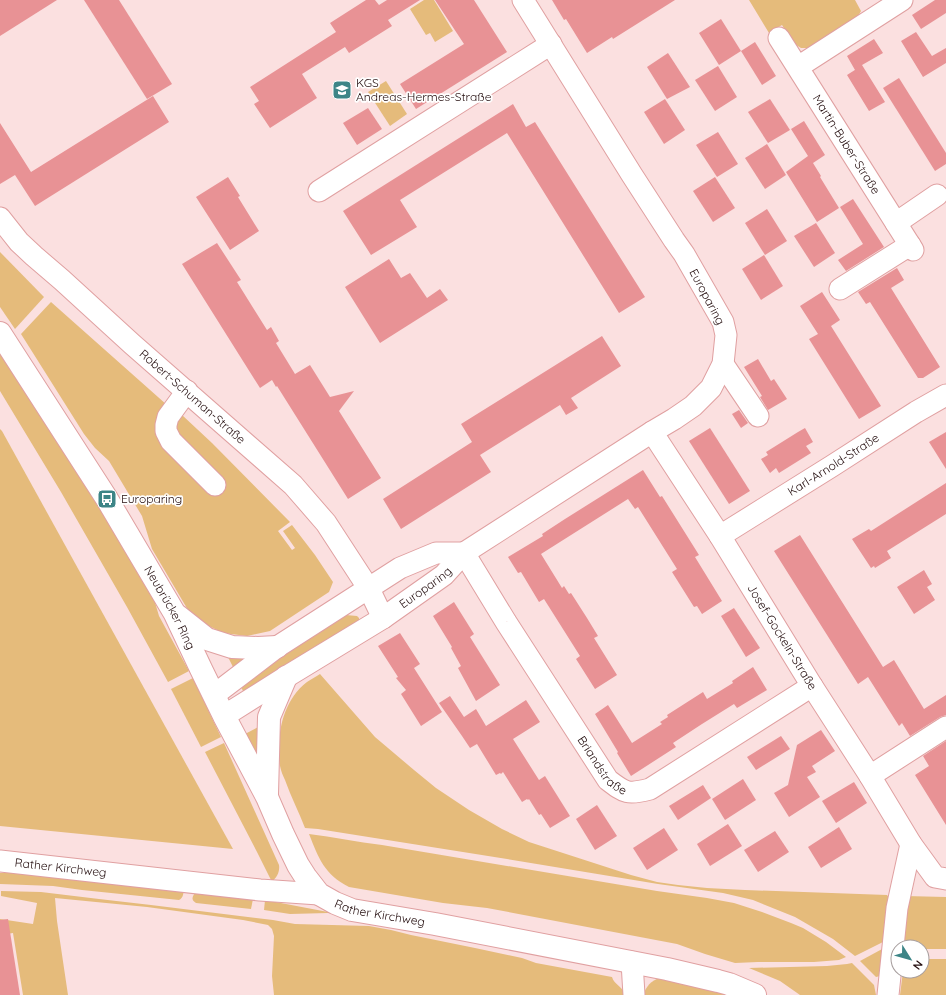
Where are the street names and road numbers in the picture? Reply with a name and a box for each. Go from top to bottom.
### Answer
street label: Martin-Buber-Straße [810,92,884,197]
street label: Europaring [686,266,728,327]
street label: Robert-Schuman-Straße [137,346,249,447]
street label: Karl-Arnold-Straße [785,430,882,499]
street label: Neubrücker Ring [141,563,199,652]
street label: Europaring [396,564,455,611]
street label: Josef-Gockeln-Straße [744,581,821,693]
street label: Briandstraße [575,733,629,798]
street label: Rather Kirchweg [14,855,107,880]
street label: Rather Kirchweg [332,896,426,929]

